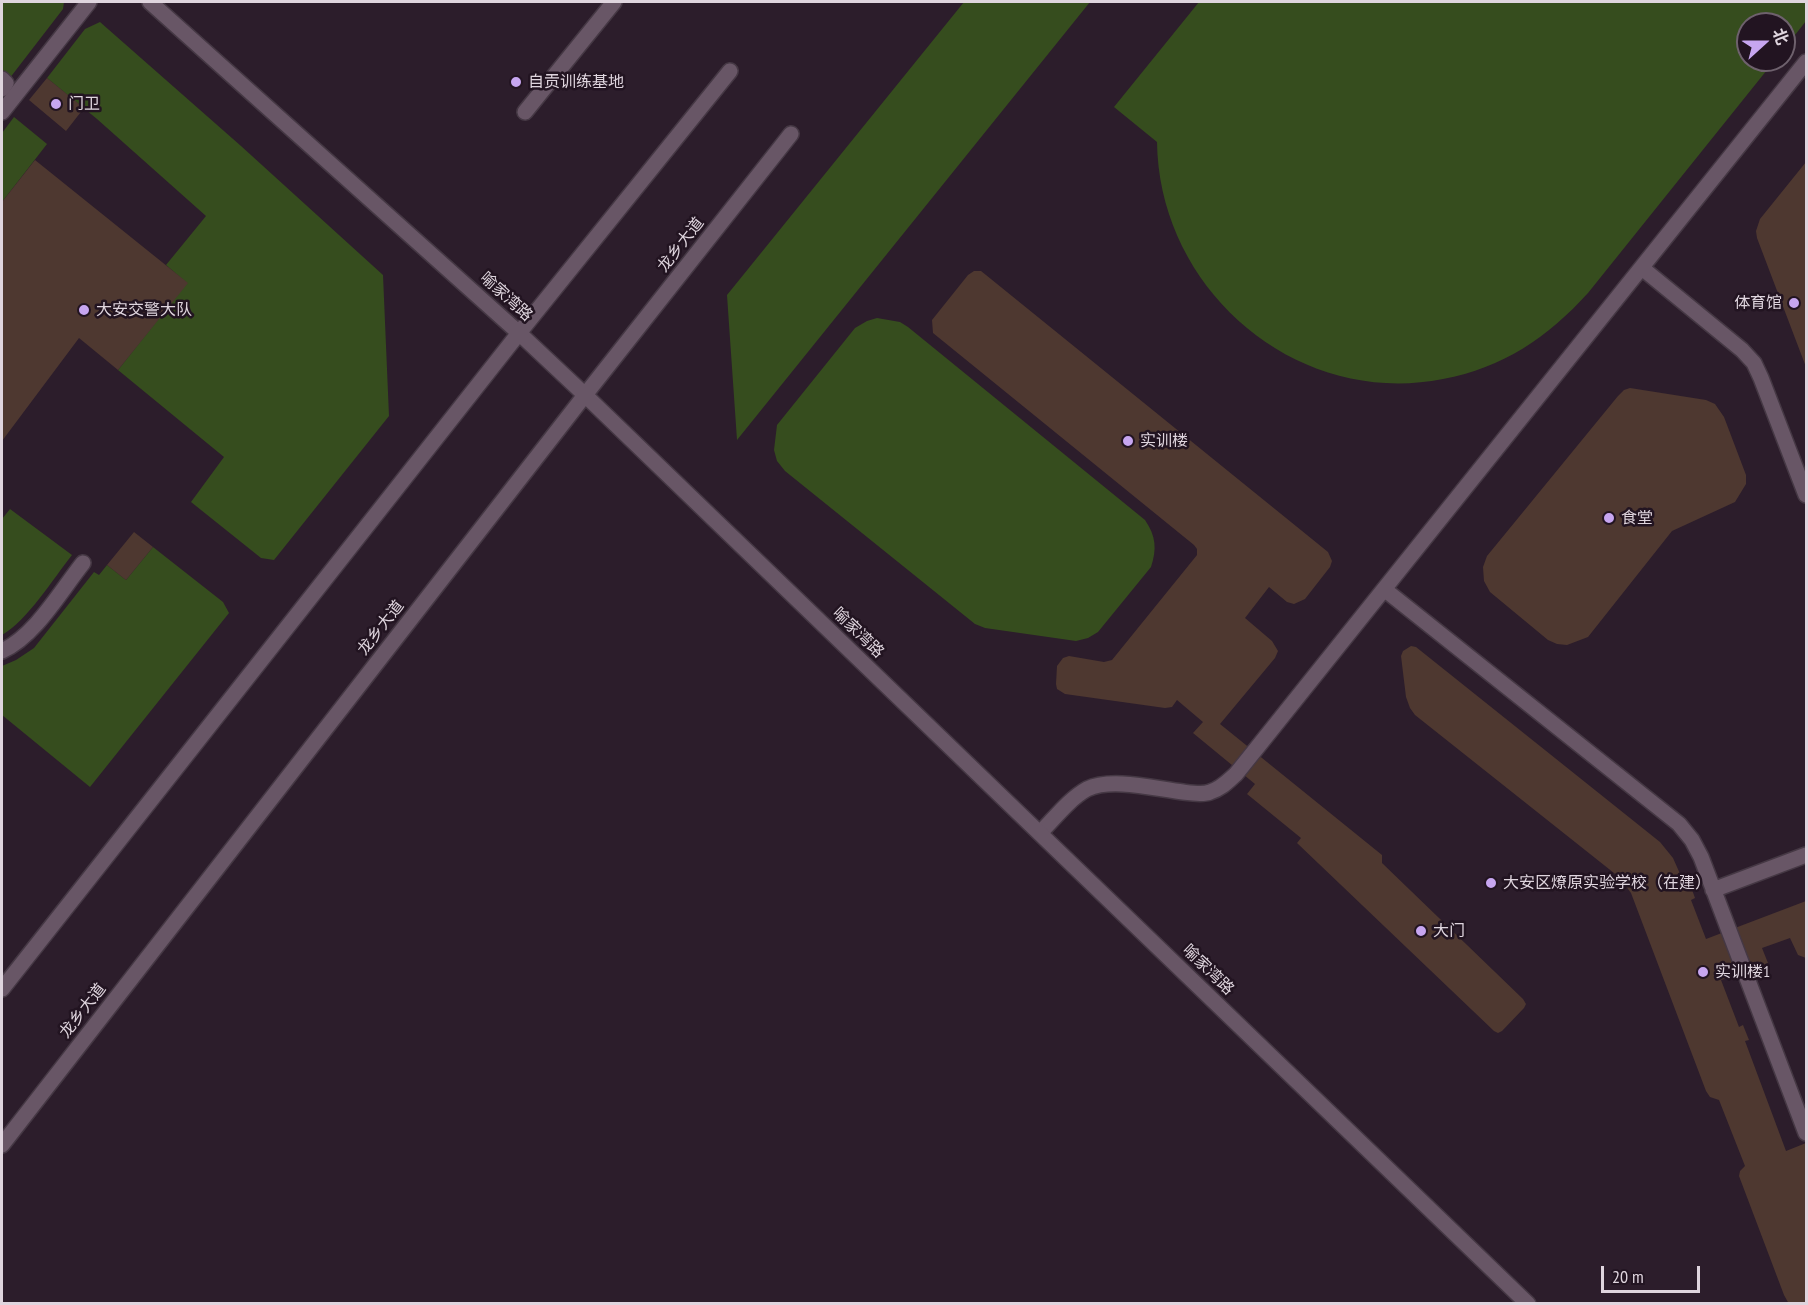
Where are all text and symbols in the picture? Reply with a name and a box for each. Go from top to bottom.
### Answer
north arrow [1736,12,1796,72]
text: 北 [1769,25,1793,47]
place label: 自贡训练基地 [528,72,624,92]
marker: 自贡训练基地 [509,75,523,89]
place label: 门卫 [68,94,100,114]
marker: 门卫 [49,97,63,111]
street label: 龙乡大道 [654,214,708,276]
street label: 喻家湾路 [476,268,536,326]
place label: 体育馆 [1734,293,1782,313]
marker: 体育馆 [1787,296,1801,310]
place label: 大安交警大队 [96,300,192,320]
marker: 大安交警大队 [77,303,91,317]
place label: 实训楼 [1140,431,1188,451]
marker: 实训楼 [1121,434,1135,448]
place label: 食堂 [1621,508,1653,528]
marker: 食堂 [1602,511,1616,525]
street label: 龙乡大道 [354,597,408,659]
street label: 喻家湾路 [828,604,888,662]
place label: 大安区燎原实验学校（在建） [1503,873,1711,893]
marker: 大安区燎原实验学校（在建） [1484,876,1498,890]
place label: 大门 [1433,921,1465,941]
marker: 大门 [1414,924,1428,938]
street label: 喻家湾路 [1178,941,1238,999]
place label: 实训楼1 [1715,962,1770,982]
marker: 实训楼1 [1696,965,1710,979]
street label: 龙乡大道 [56,980,110,1042]
scale bar [1604,1254,1703,1292]
text: 20 m [1612,1265,1644,1288]

